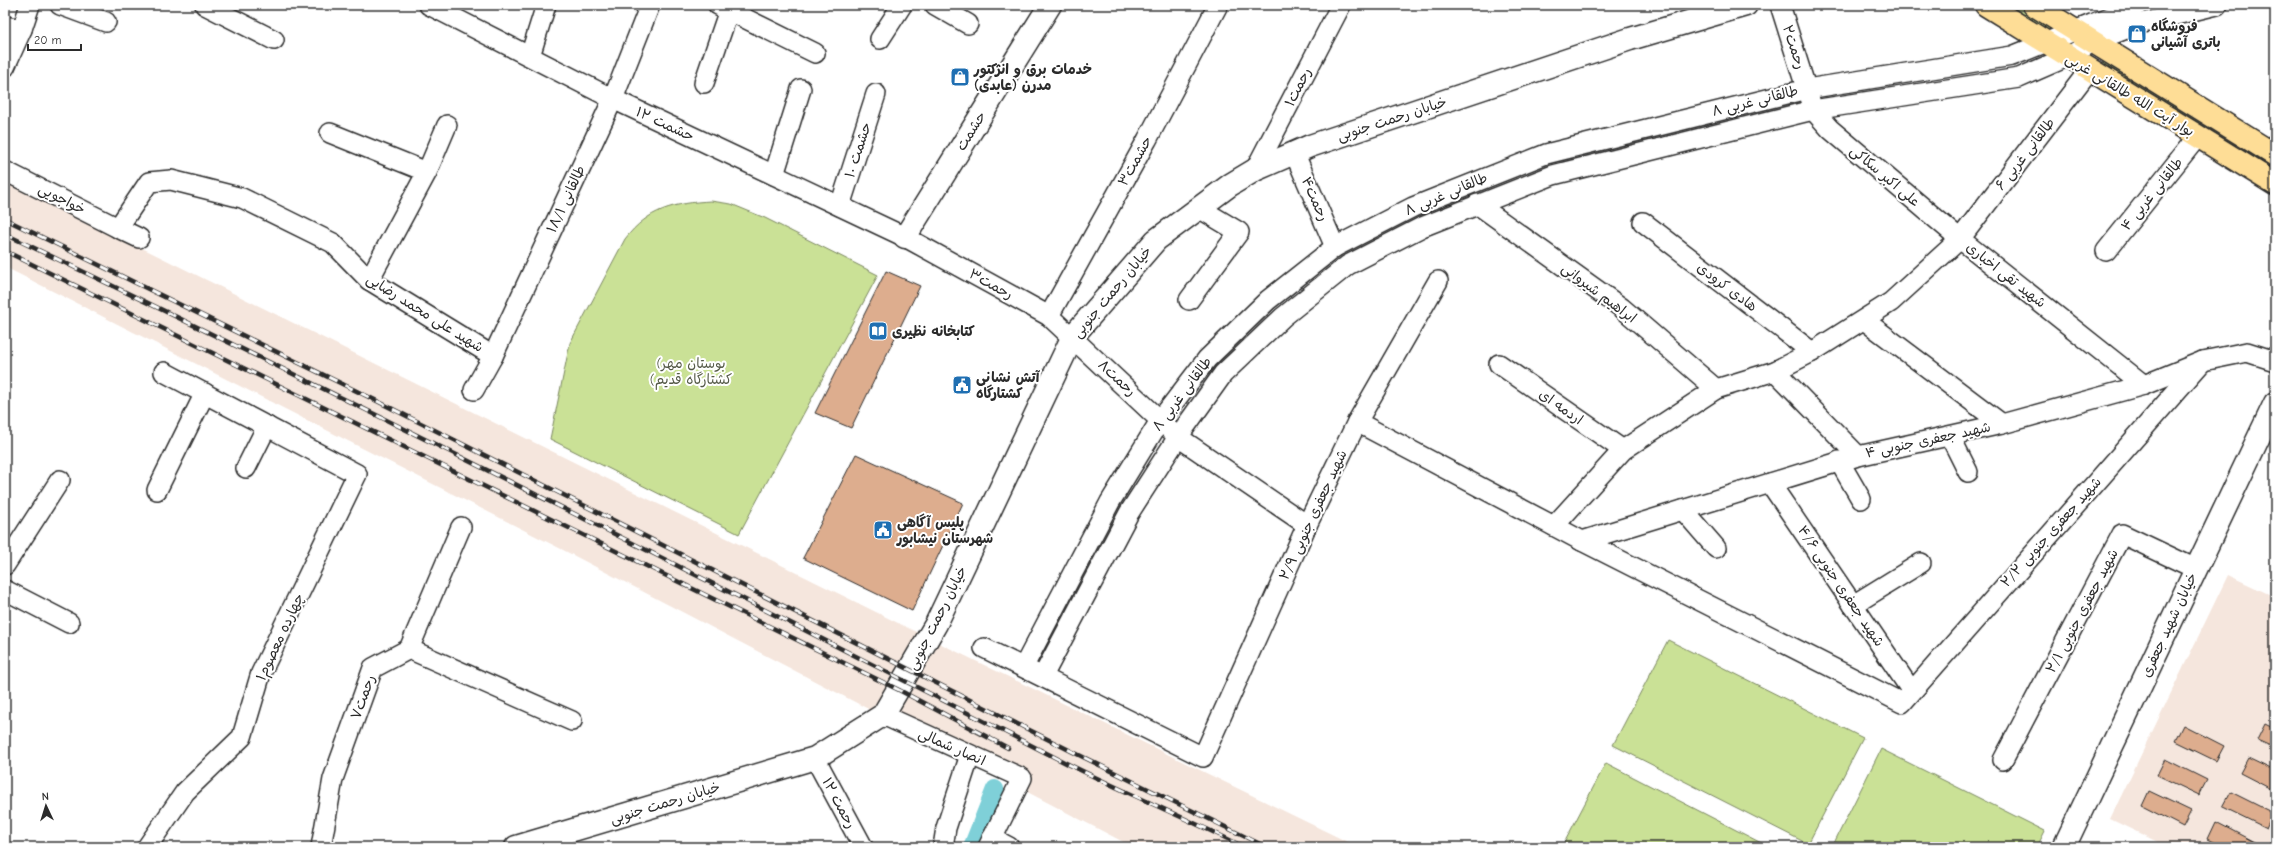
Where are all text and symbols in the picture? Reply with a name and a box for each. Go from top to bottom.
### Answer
place label: فروشگاه باتری آشیانی [2151,17,2220,51]
street label: رحمت۲ [1779,23,1809,71]
shop icon: فروشگاه باتری آشیانی [2126,23,2148,45]
scale bar [28,26,81,52]
text: 20 m [34,33,62,47]
street label: بوار آیت الله طالقانی غربی [2062,50,2198,140]
place label: خدمات برق و انژکتور مدرن (عابدی) [973,61,1092,94]
street label: رحمت۱ [1281,65,1315,109]
shop icon: خدمات برق و انژکتور مدرن (عابدی) [949,66,971,88]
street label: طالقانی غربی ۸ [1710,82,1800,120]
street label: خیابان رحمت جنوبی [1335,93,1449,146]
street label: حشمت ۱۲ [633,103,697,145]
street label: حشمت [952,108,990,154]
street label: طالقانی غربی ۶ [1992,115,2058,193]
street label: حشمت ۱۰ [841,120,875,180]
street label: حشمت۳ [1114,133,1156,189]
street label: علی اکبر سکاکی [1847,142,1923,210]
street label: طالقانی غربی ۴ [2117,154,2187,234]
street label: طالقانی ۱۸/۱ [543,163,589,235]
street label: طالقانی غربی ۸ [1402,169,1490,219]
street label: رحمت۴ [1298,174,1332,224]
street label: خواجویی [36,180,88,218]
street label: شهید تقی اخباری [1963,239,2049,311]
street label: خیابان رحمت جنوبی [1069,243,1156,342]
street label: ابراهیم شیروانی [1557,259,1640,328]
street label: هادی کرودی [1694,259,1760,315]
street label: رحمت۳ [966,265,1016,303]
street label: شهید علی محمد رضایی [363,270,487,356]
library icon: کتابخانه نظیری [867,320,889,342]
place label: کتابخانه نظیری [892,323,976,340]
street label: طالقانی غربی ۸ [1149,354,1215,434]
park label: (بوستان مهر (کشتارگاه قدیم [650,355,732,390]
street label: رحمت۸ [1094,356,1140,400]
place label: آتش نشانی کشتارگاه [976,369,1041,402]
public building icon: آتش نشانی کشتارگاه [951,374,973,396]
street label: اردمه ای [1536,386,1586,428]
street label: شهید جعفری جنوبی ۴ [1864,418,1993,463]
street label: شهید جعفری جنوبی ۲/۹ [1275,447,1352,583]
street label: شهید جعفری جنوبی ۲/۲ [1997,473,2106,591]
place label: پلیس آگاهی شهرستان نیشابور [896,513,993,548]
public building icon: پلیس آگاهی شهرستان نیشابور [872,519,894,541]
street label: شهید جعفری جنوبی ۴/۶ [1793,522,1888,650]
street label: شهید جعفری جنوبی ۲/۱ [2042,546,2123,676]
street label: خیابان رحمت جنوبی [903,563,971,673]
street label: خیابان شهید جعفری [2137,570,2201,680]
street label: چهارده معصوم۱ [252,591,310,685]
street label: رحمت۷ [347,672,379,722]
street label: انصار شمالی [916,725,988,769]
street label: رحمت ۱۲ [819,775,859,831]
street label: خیابان رحمت جنوبی [608,778,722,829]
north arrow [26,786,66,826]
text: N [41,790,49,803]

